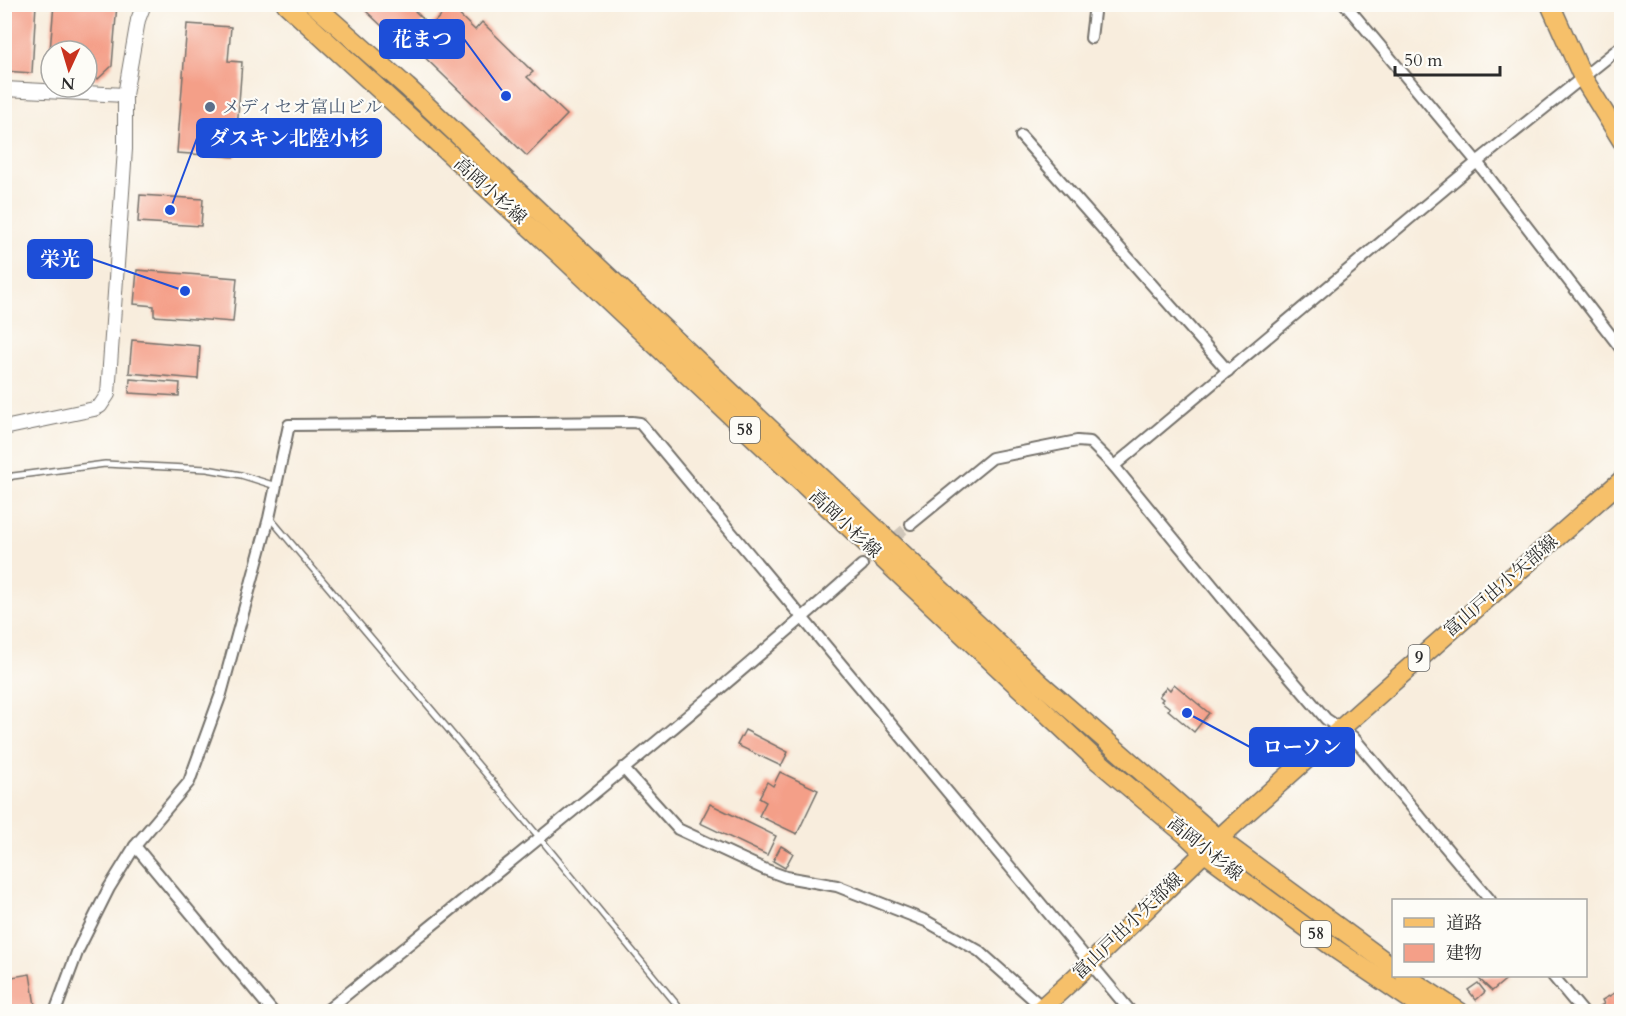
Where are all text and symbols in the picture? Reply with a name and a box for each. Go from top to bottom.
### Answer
callout: 花まつ [380,20,464,58]
text: 花まつ [392,26,452,53]
north arrow [39,39,99,99]
scale bar [1395,39,1500,77]
text: 50 m [1404,48,1443,73]
text: N [60,72,76,94]
place label: メディセオ富山ビル [222,95,383,120]
marker: メディセオ富山ビル [203,100,217,114]
callout: ダスキン北陸小杉 [197,119,381,157]
text: ダスキン北陸小杉 [209,125,369,152]
street label: 高岡小杉線 [448,152,532,230]
callout: 栄光 [28,240,92,278]
text: 栄光 [40,246,80,273]
road number: 58 [730,417,760,443]
street label: 高岡小杉線 [804,484,886,564]
street label: 富山戸出小矢部線 [1438,529,1564,643]
road number: 9 [1408,645,1430,671]
callout: ローソン [1250,728,1354,766]
text: ローソン [1262,734,1342,761]
street label: 高岡小杉線 [1162,811,1248,887]
street label: 富山戸出小矢部線 [1068,867,1188,985]
legend [1392,899,1587,977]
text: 道路 [1446,911,1482,936]
road number: 58 [1301,921,1331,947]
text: 建物 [1446,941,1482,966]

